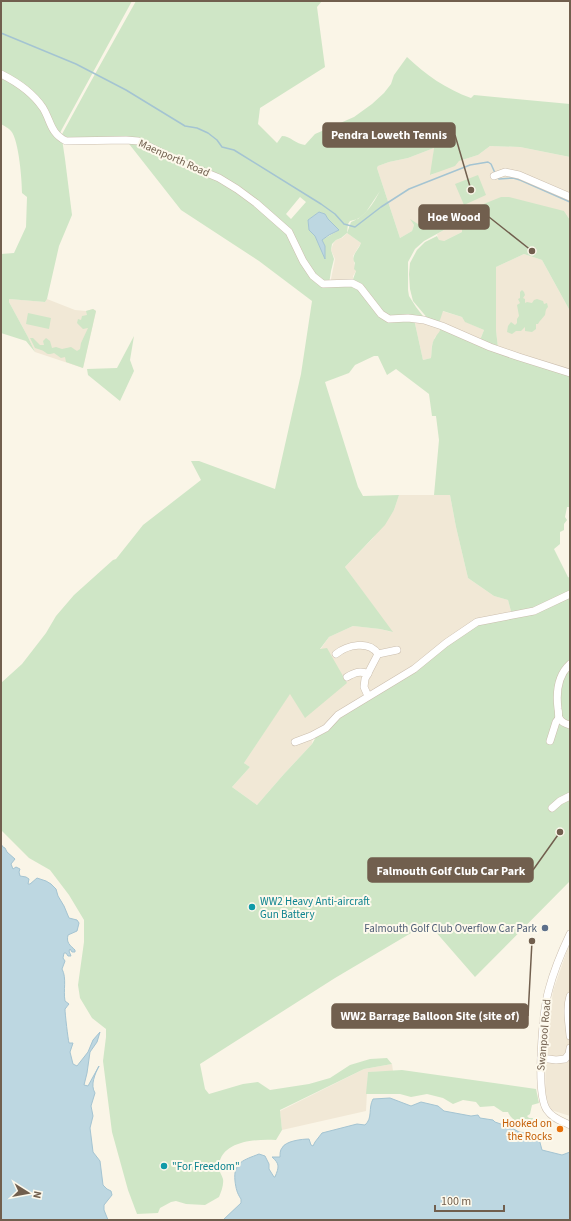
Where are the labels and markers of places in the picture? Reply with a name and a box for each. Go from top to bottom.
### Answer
callout: Pendra Loweth Tennis [323,123,455,147]
callout: Hoe Wood [419,205,489,229]
callout: Falmouth Golf Club Car Park [368,858,533,882]
place label: WW2 Heavy Anti-aircraft Gun Battery [260,894,370,922]
marker: WW2 Heavy Anti-aircraft Gun Battery [247,902,257,912]
place label: Falmouth Golf Club Overflow Car Park [364,921,538,936]
marker: Falmouth Golf Club Overflow Car Park [540,923,550,933]
callout: WW2 Barrage Balloon Site (site of) [332,1004,528,1028]
place label: Hooked on the Rocks [502,1116,552,1144]
marker: Hooked on the Rocks [555,1124,565,1134]
place label: "For Freedom" [172,1159,240,1174]
marker: "For Freedom" [159,1161,169,1171]

